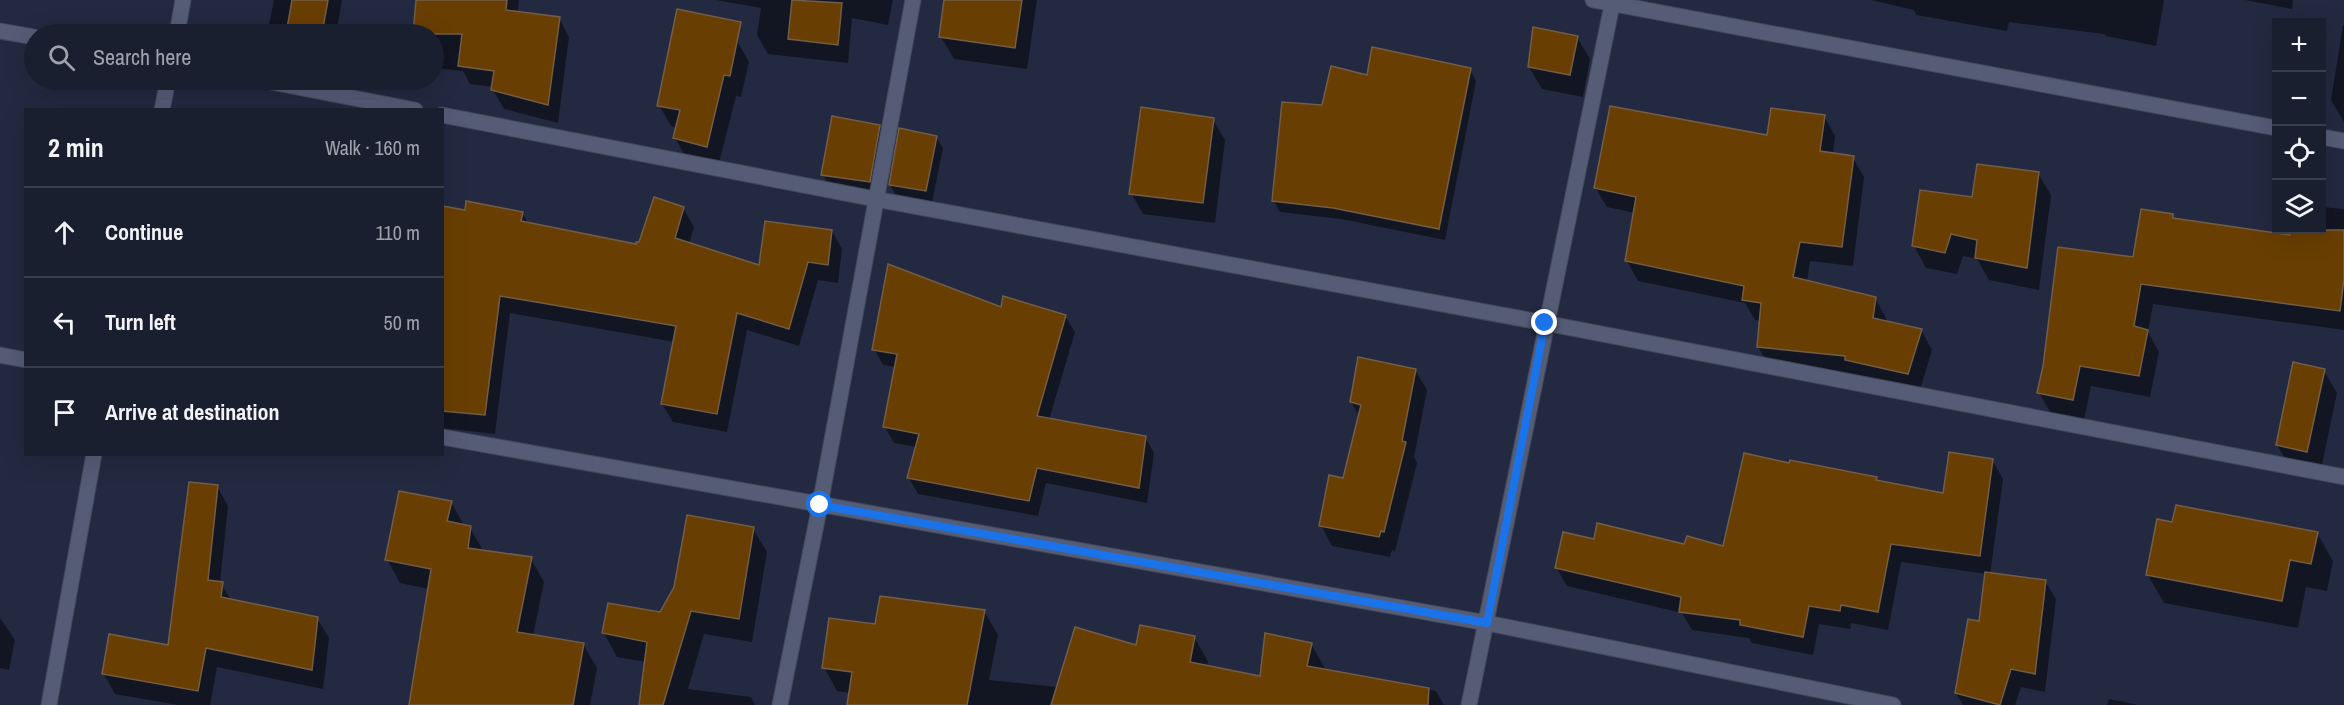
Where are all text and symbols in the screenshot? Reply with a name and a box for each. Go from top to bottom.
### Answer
map controls [2272,18,2326,234]
button: + [2272,18,2326,72]
search box [24,24,444,90]
icon: search [45,41,78,74]
text: Search here [93,42,191,72]
button: − [2272,72,2326,126]
button: locate [2272,126,2326,180]
text: 2 min [48,130,104,165]
text: Walk · 160 m [325,134,420,161]
button: layers [2272,180,2326,234]
icon: ahead [48,216,81,249]
text: Continue [105,217,183,247]
text: 110 m [376,219,420,246]
icon: left [48,306,81,339]
text: Turn left [105,307,176,337]
text: 50 m [384,309,420,336]
route end [1531,309,1557,335]
icon: arrive [48,396,81,429]
text: Arrive at destination [105,397,279,427]
route start [806,491,832,517]

